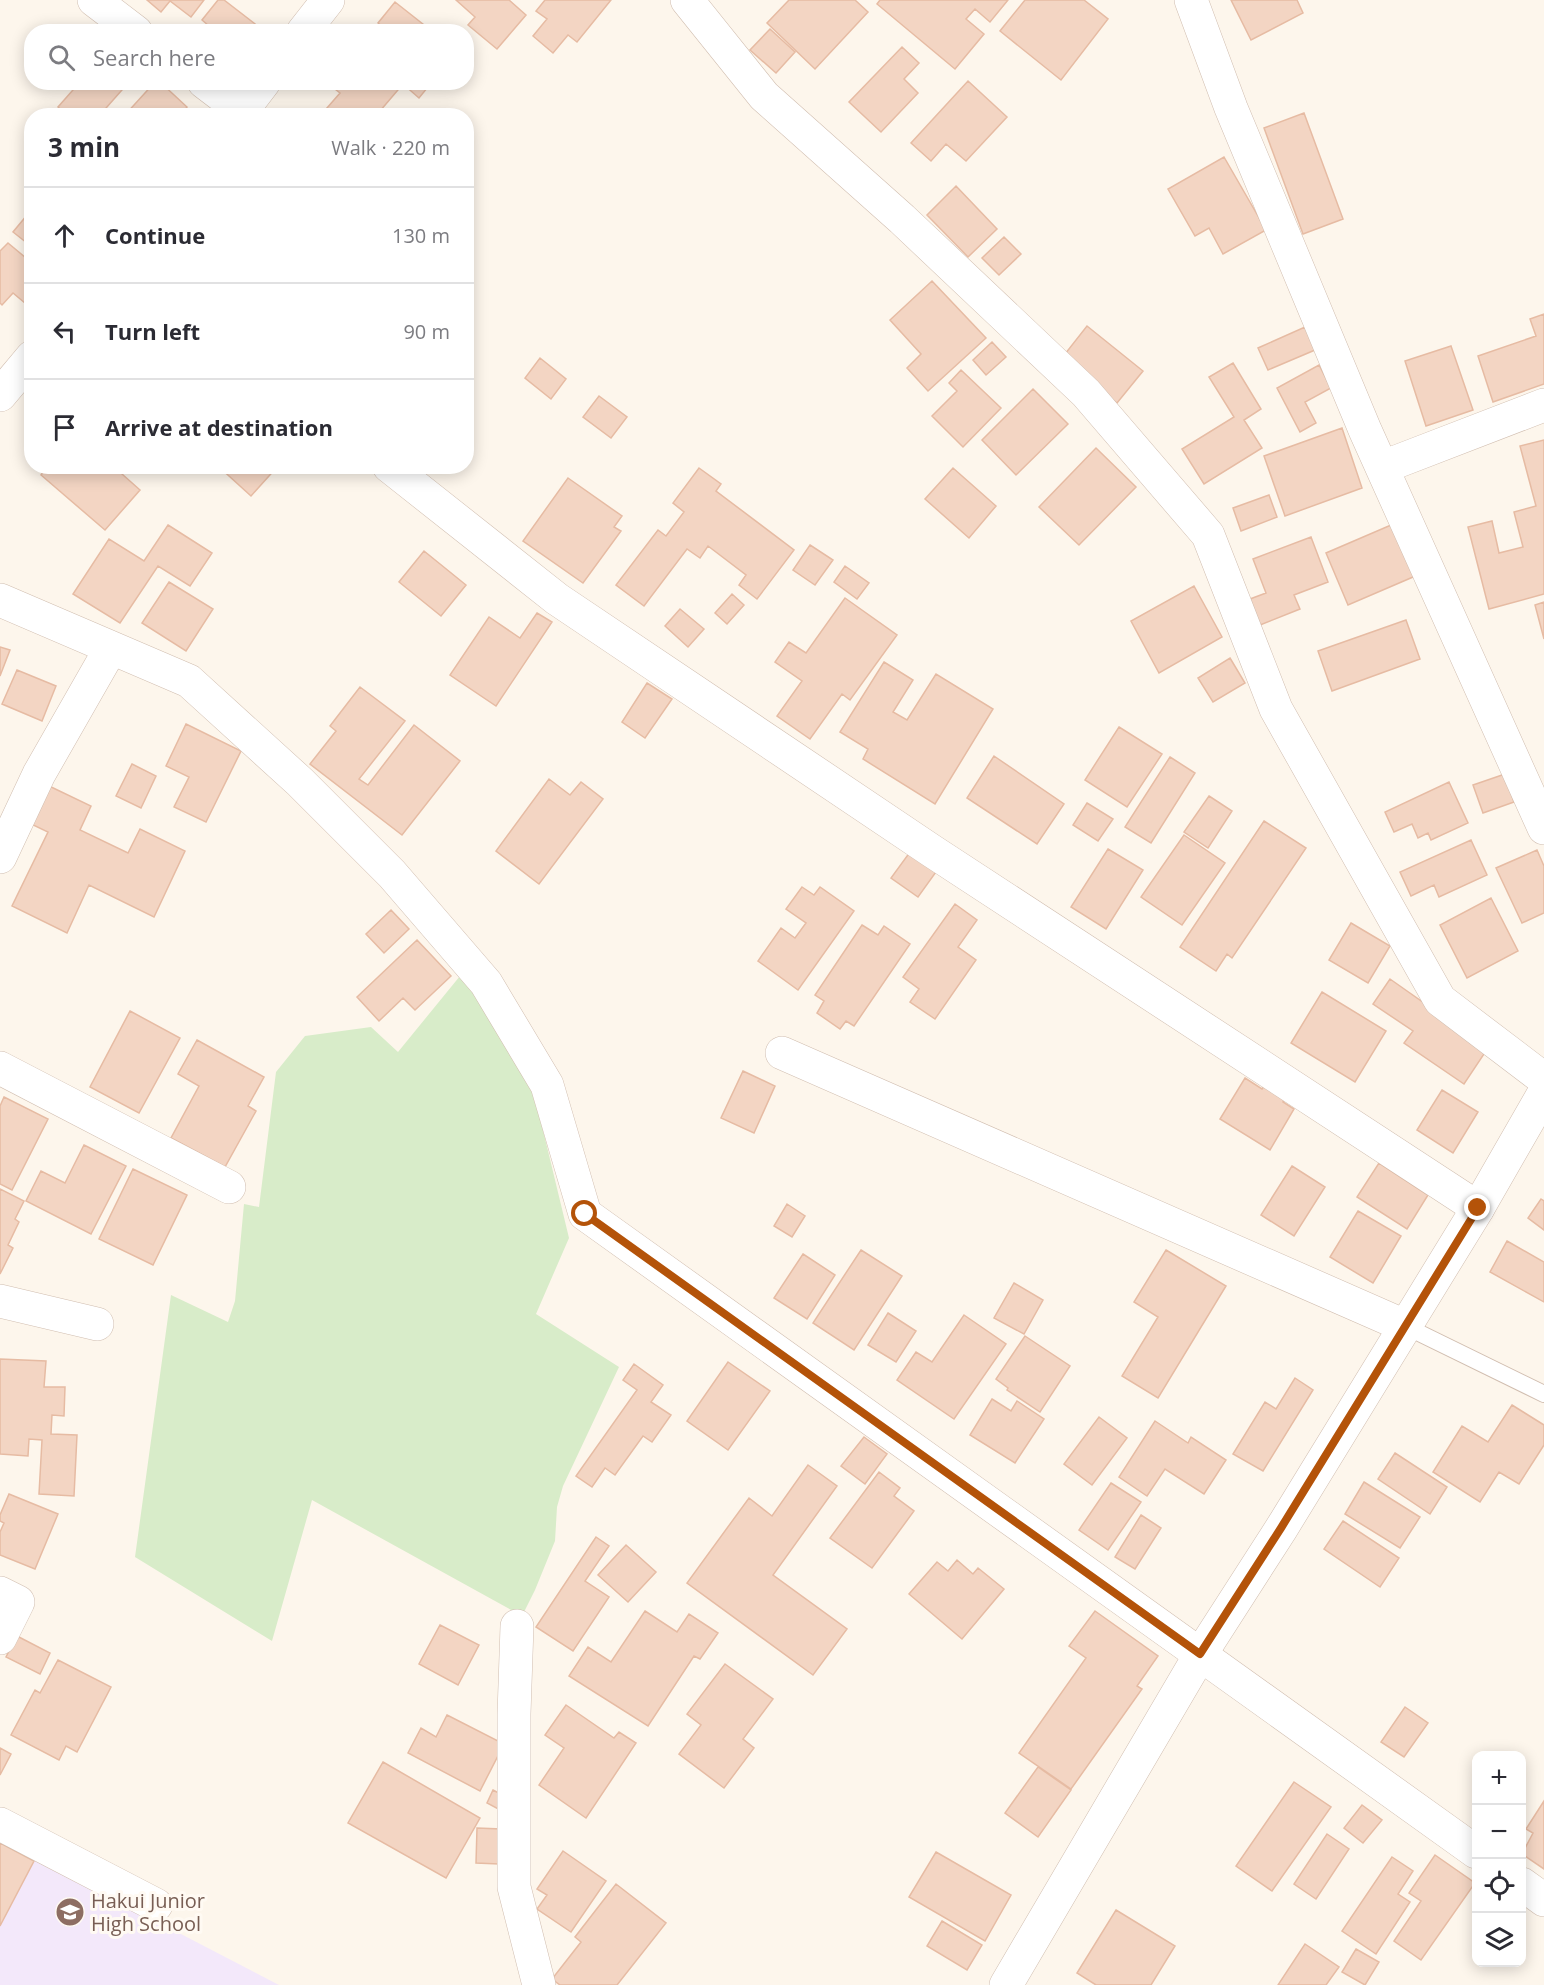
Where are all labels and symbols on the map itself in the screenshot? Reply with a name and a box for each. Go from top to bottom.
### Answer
route end [1464,1194,1490,1220]
route start [571,1200,597,1226]
place label: Hakui Junior High School [91,1887,205,1937]
school or university icon: Hakui Junior High School [54,1896,86,1928]

